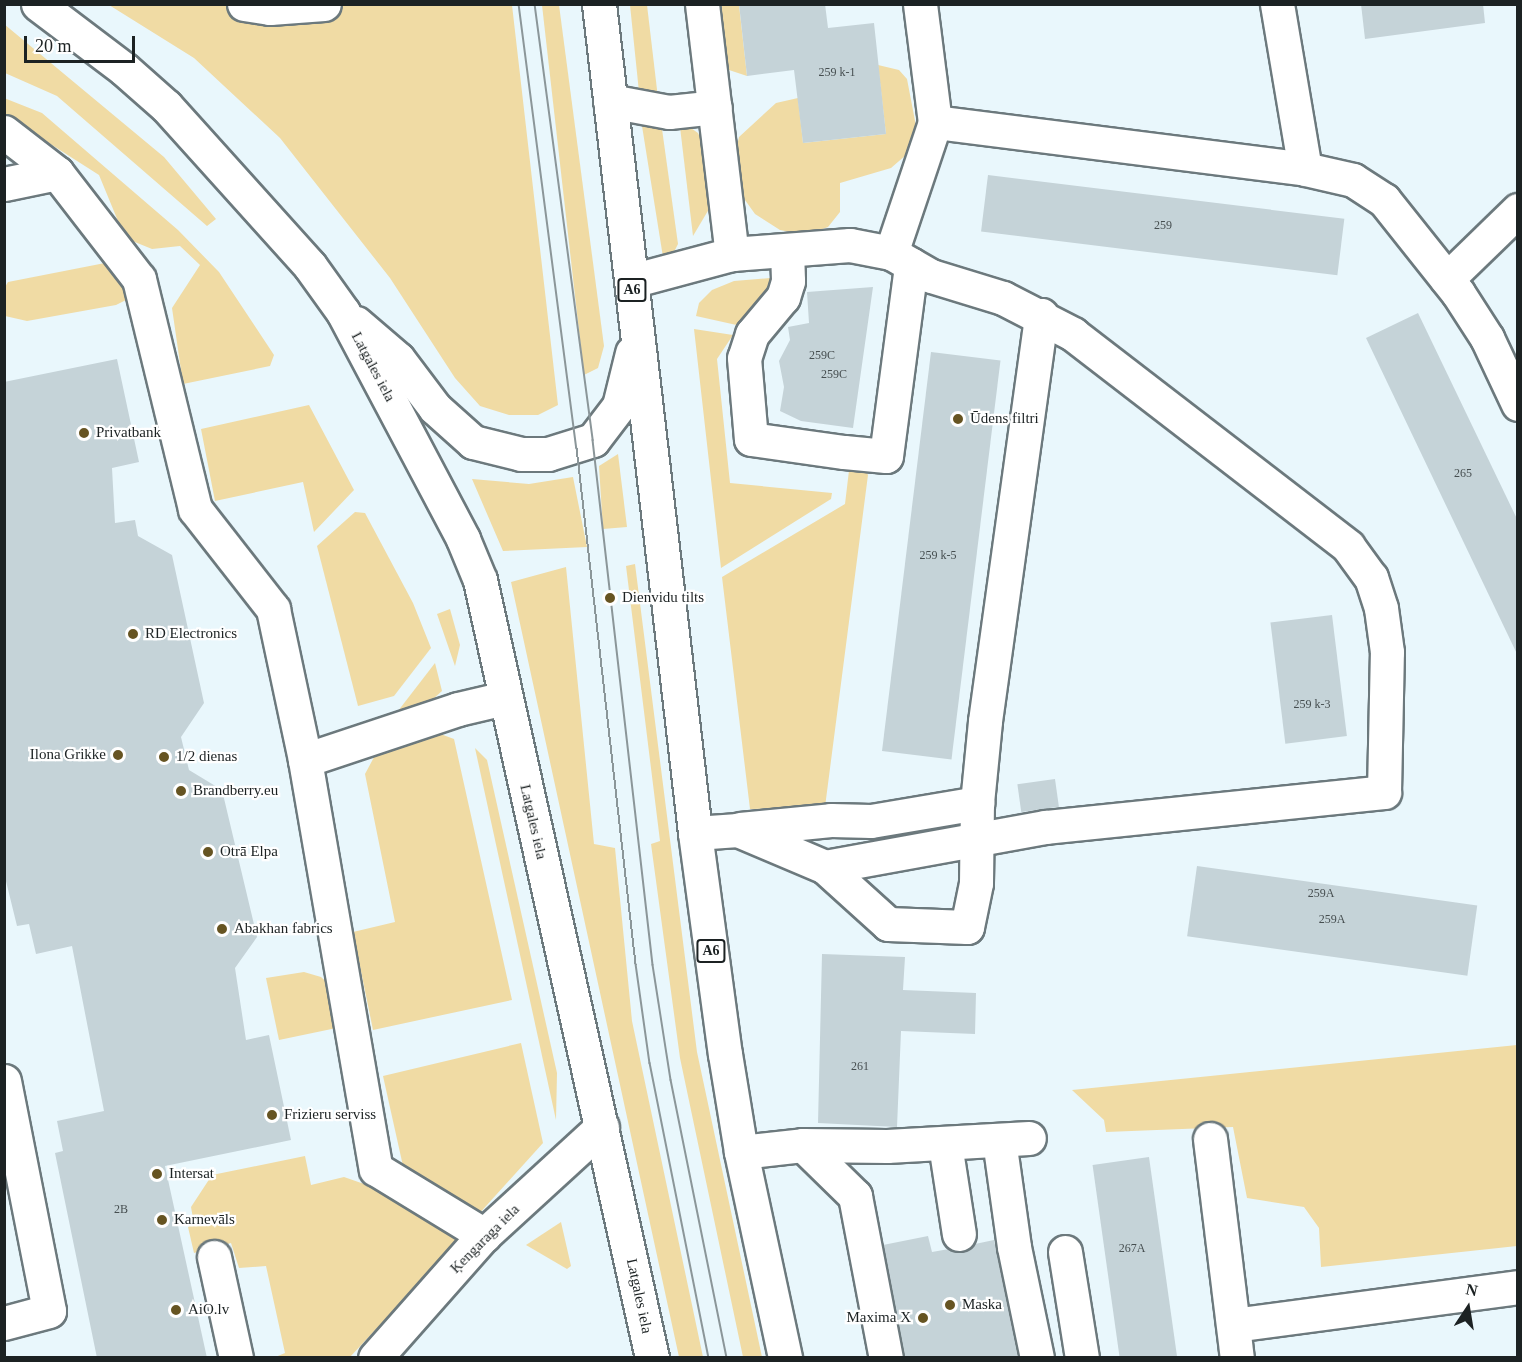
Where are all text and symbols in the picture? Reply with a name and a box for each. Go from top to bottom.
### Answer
scale bar [27,24,138,62]
text: 20 m [35,36,72,56]
house number: 259 k-1 [819,66,855,80]
house number: 259 [1154,219,1172,233]
road number: A6 [617,279,647,301]
street label: Latgales iela [347,329,399,405]
house number: 259C [809,349,835,363]
house number: 259C [821,368,847,382]
place label: Ūdens filtri [970,410,1039,428]
marker: Ūdens filtri [951,412,965,426]
place label: Privatbank [96,424,161,442]
marker: Privatbank [77,426,91,440]
house number: 265 [1454,467,1472,481]
house number: 259 k-5 [920,549,956,563]
place label: Dienvidu tilts [622,589,704,607]
marker: Dienvidu tilts [603,591,617,605]
place label: RD Electronics [145,625,237,643]
marker: RD Electronics [126,627,140,641]
house number: 259 k-3 [1294,698,1330,712]
place label: Ilona Grikke [30,746,106,764]
marker: Ilona Grikke [111,748,125,762]
place label: 1/2 dienas [176,748,237,766]
marker: 1/2 dienas [157,750,171,764]
place label: Brandberry.eu [193,782,278,800]
street label: Latgales iela [516,783,550,861]
marker: Brandberry.eu [174,784,188,798]
place label: Otrā Elpa [220,843,278,861]
marker: Otrā Elpa [201,845,215,859]
house number: 259A [1308,887,1334,901]
house number: 259A [1319,913,1345,927]
place label: Abakhan fabrics [234,920,333,938]
marker: Abakhan fabrics [215,922,229,936]
road number: A6 [696,940,726,962]
house number: 261 [851,1060,869,1074]
place label: Frizieru serviss [284,1106,376,1124]
marker: Frizieru serviss [265,1108,279,1122]
place label: Intersat [169,1165,214,1183]
marker: Intersat [150,1167,164,1181]
street label: Ķengaraga iela [447,1201,523,1277]
house number: 2B [114,1203,128,1217]
place label: Karnevāls [174,1211,235,1229]
marker: Karnevāls [155,1213,169,1227]
house number: 267A [1119,1242,1145,1256]
street label: Latgales iela [622,1257,656,1335]
north arrow [1438,1278,1498,1338]
text: N [1464,1280,1479,1299]
place label: Maska [962,1296,1002,1314]
marker: Maska [943,1298,957,1312]
place label: AiO.lv [188,1301,229,1319]
marker: AiO.lv [169,1303,183,1317]
place label: Maxima X [846,1309,911,1327]
marker: Maxima X [916,1311,930,1325]

